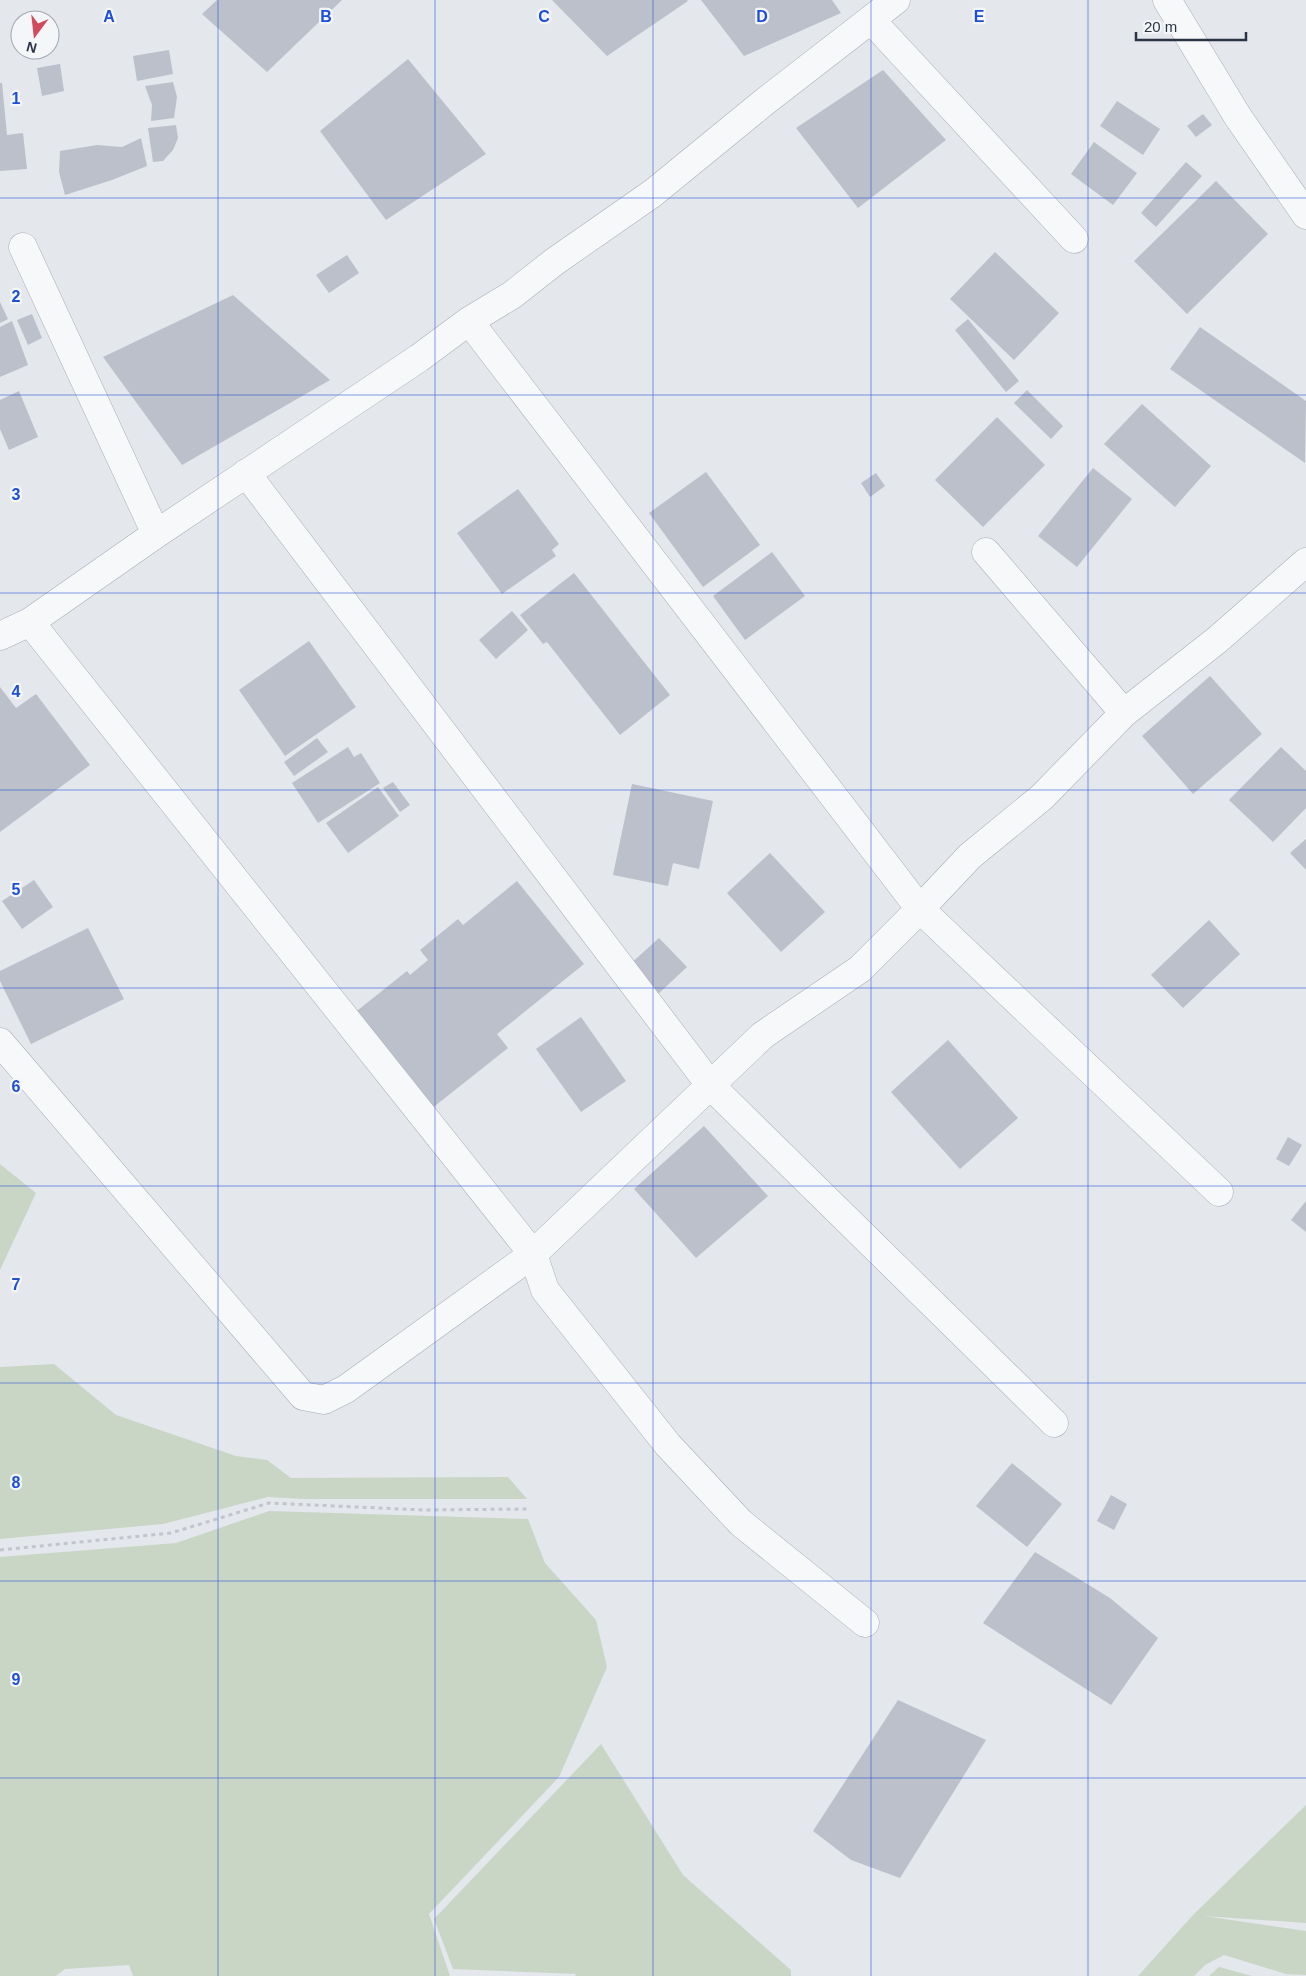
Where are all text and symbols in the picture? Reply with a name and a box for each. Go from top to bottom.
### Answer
text: A [103,8,115,25]
text: B [320,8,332,25]
text: C [538,8,550,25]
text: D [756,8,768,25]
text: E [974,8,985,25]
north arrow [10,10,60,60]
scale bar [1136,10,1246,42]
text: 20 m [1144,18,1177,35]
text: N [25,39,39,57]
text: 1 [12,90,21,107]
text: 2 [12,288,21,305]
text: 3 [12,486,21,503]
text: 4 [12,683,21,700]
text: 5 [12,881,21,898]
text: 6 [12,1078,21,1095]
text: 7 [12,1276,21,1293]
text: 8 [12,1474,21,1491]
text: 9 [12,1671,21,1688]

